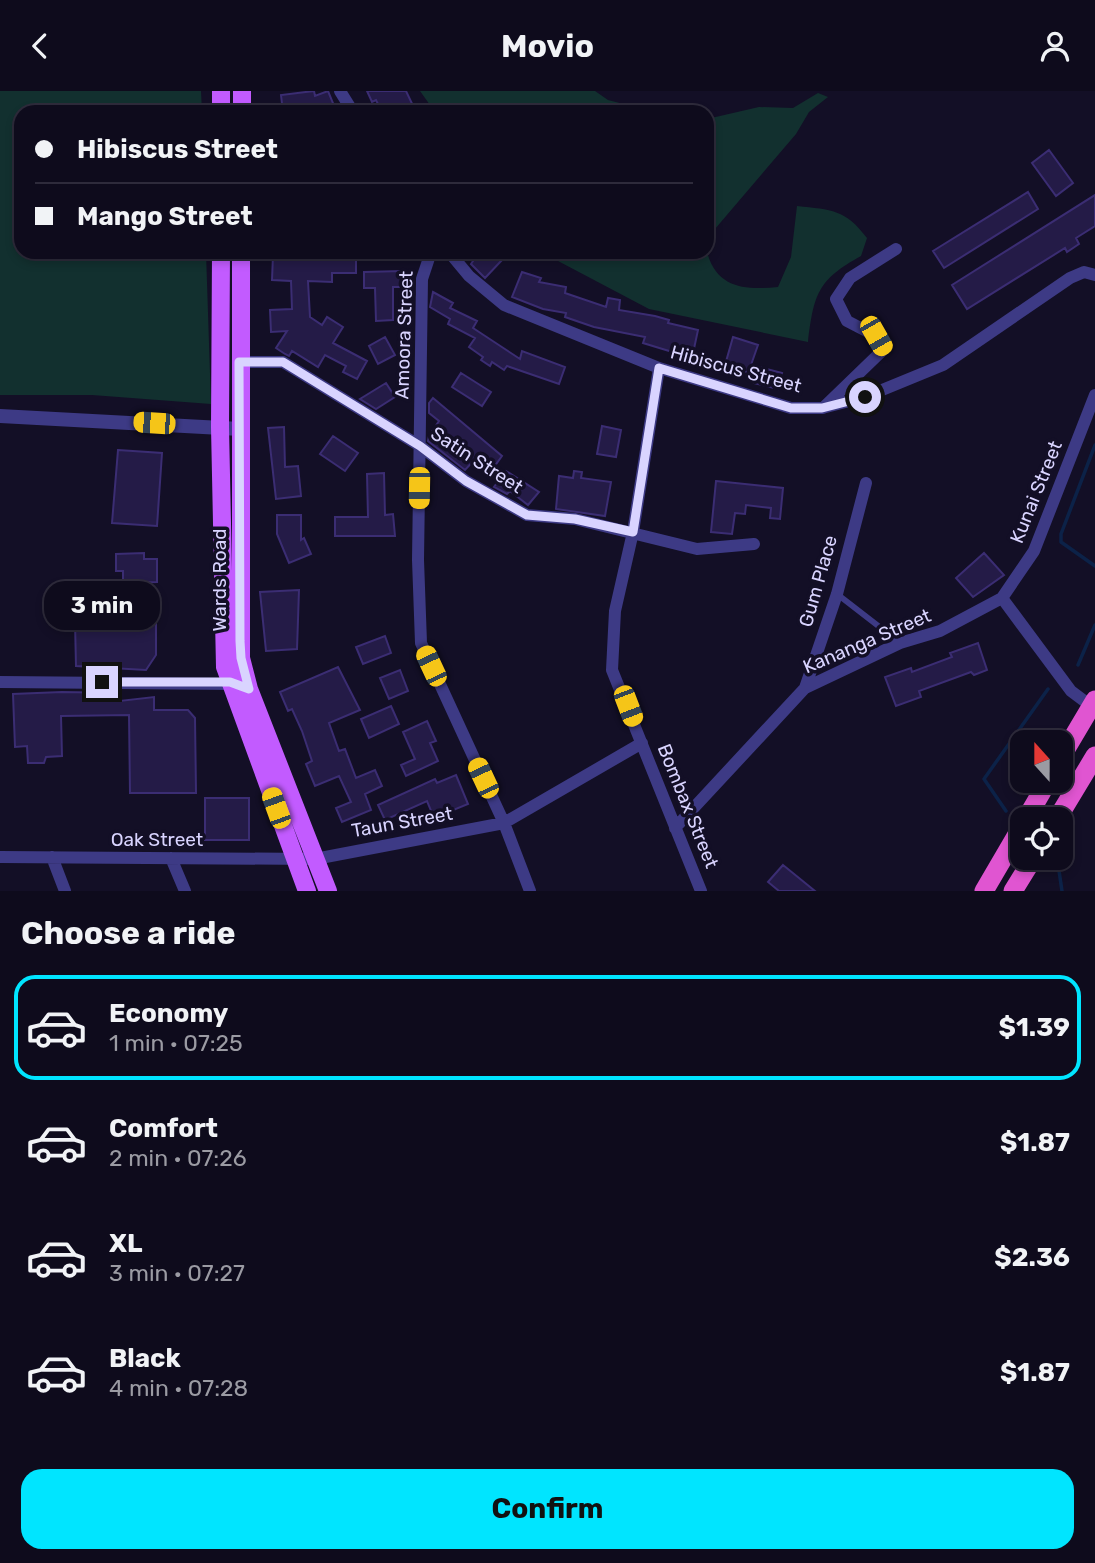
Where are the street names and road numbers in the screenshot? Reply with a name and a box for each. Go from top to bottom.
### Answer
street label: Amoora Street [390,270,418,400]
street label: Hibiscus Street [668,340,805,398]
street label: Satin Street [427,422,528,499]
street label: Kunai Street [1005,437,1067,547]
street label: Wards Road [208,529,231,631]
street label: Gum Place [794,532,842,630]
street label: Kananga Street [800,603,935,678]
street label: Bombax Street [653,740,724,872]
street label: Taun Street [350,802,455,842]
street label: Oak Street [111,828,204,851]

